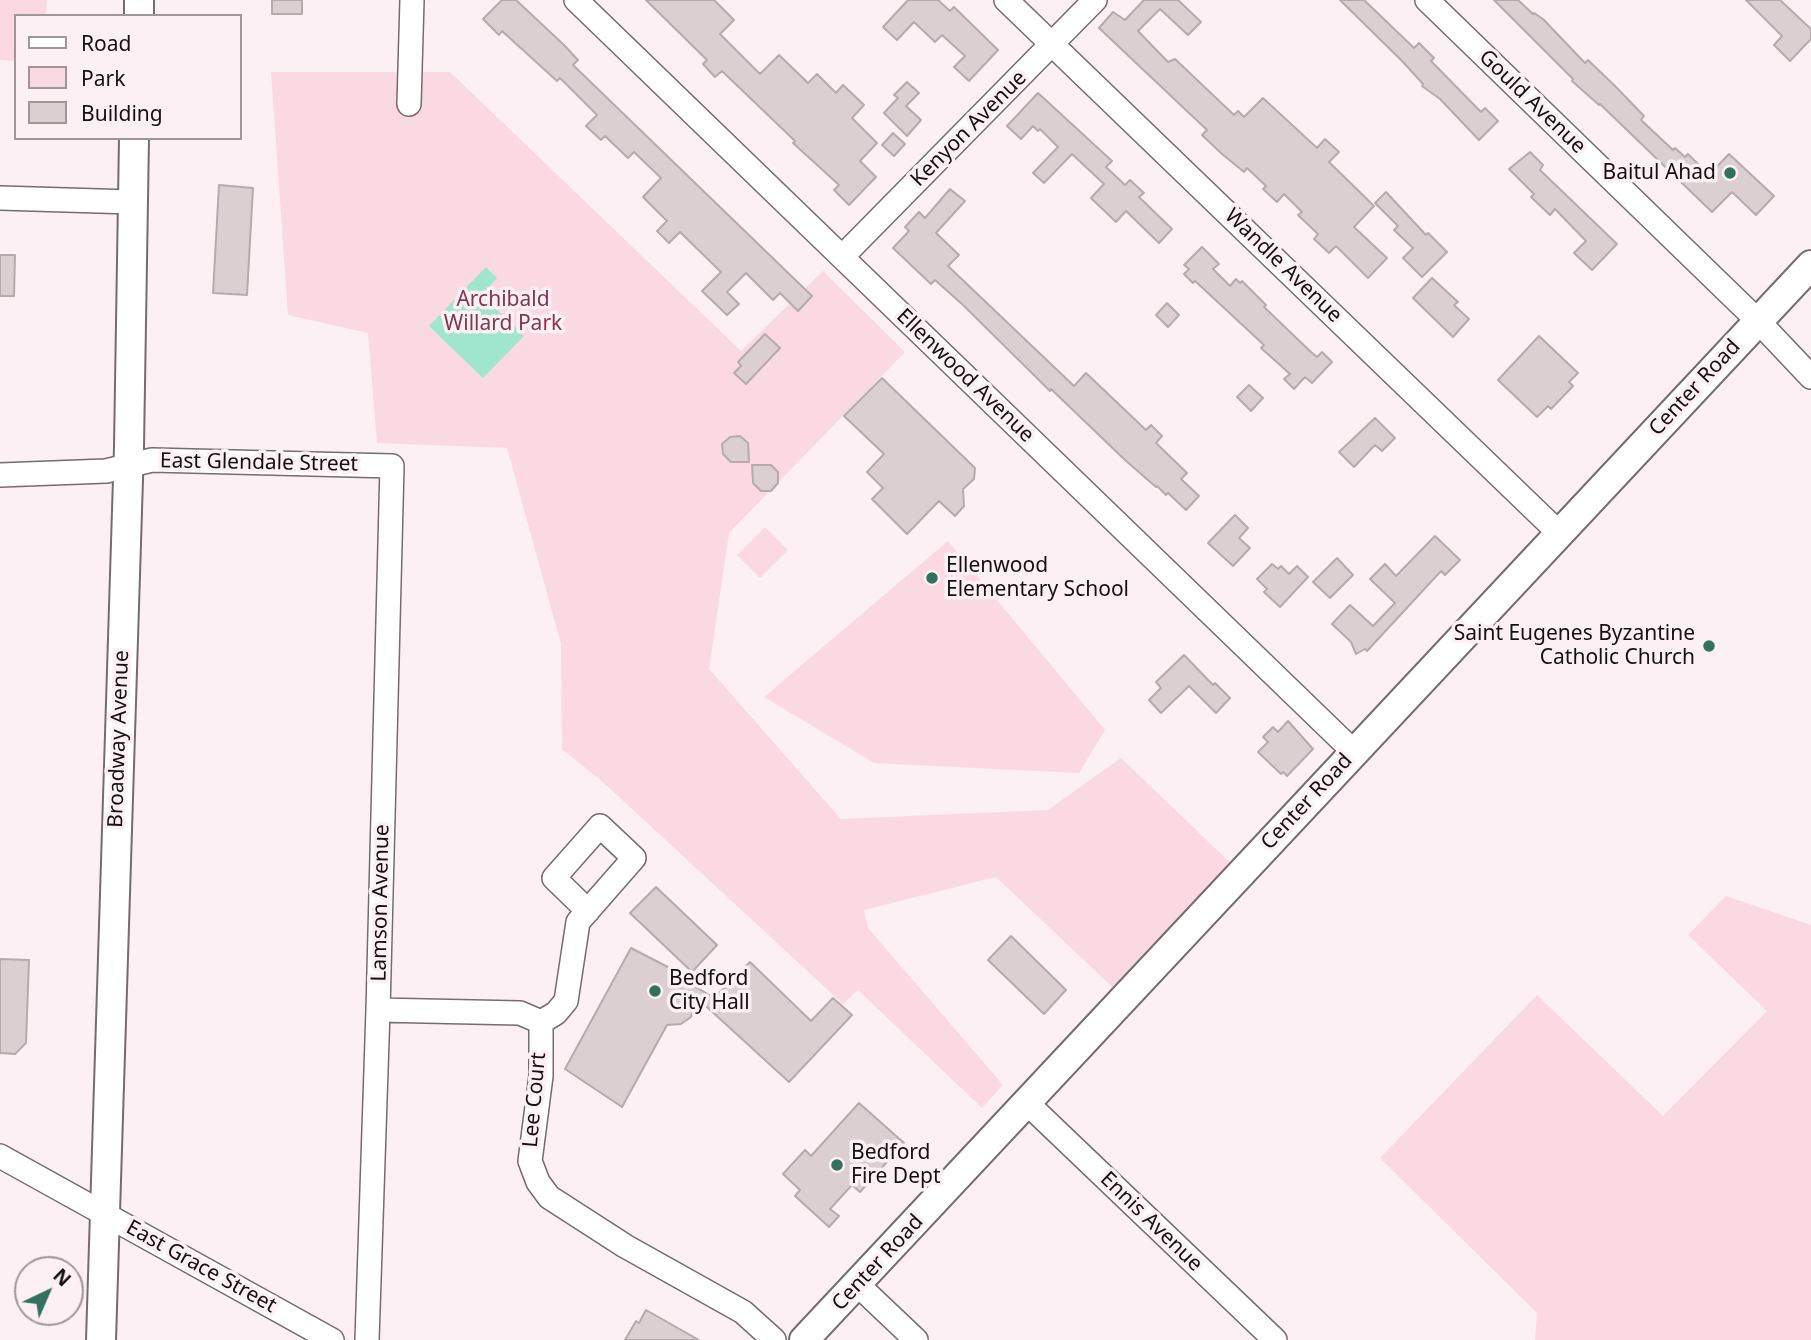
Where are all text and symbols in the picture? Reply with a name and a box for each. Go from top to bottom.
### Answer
legend [14,14,242,140]
text: Road [81,29,131,57]
street label: Gould Avenue [1473,45,1591,159]
text: Park [81,64,125,92]
street label: Kenyon Avenue [906,66,1032,192]
text: Building [81,99,163,127]
place label: Baitul Ahad [1603,160,1716,186]
marker: Baitul Ahad [1722,165,1738,181]
street label: Wandle Avenue [1219,204,1347,328]
park label: Archibald Willard Park [444,287,562,337]
street label: Ellenwood Avenue [891,304,1039,448]
street label: Center Road [1644,335,1746,441]
street label: East Glendale Street [160,449,358,477]
place label: Ellenwood Elementary School [946,553,1129,603]
marker: Ellenwood Elementary School [924,570,940,586]
place label: Saint Eugenes Byzantine Catholic Church [1454,621,1695,671]
marker: Saint Eugenes Byzantine Catholic Church [1701,638,1717,654]
street label: Broadway Avenue [103,650,135,828]
street label: Center Road [1256,749,1358,855]
street label: Lamson Avenue [367,824,395,982]
place label: Bedford City Hall [669,966,750,1016]
marker: Bedford City Hall [647,983,663,999]
street label: Lee Court [518,1051,552,1149]
place label: Bedford Fire Dept [851,1140,941,1190]
marker: Bedford Fire Dept [829,1157,845,1173]
street label: Ennis Avenue [1095,1167,1207,1277]
street label: Center Road [827,1210,929,1316]
street label: East Grace Street [121,1215,281,1319]
north arrow [14,1256,84,1326]
text: N [48,1263,77,1292]

